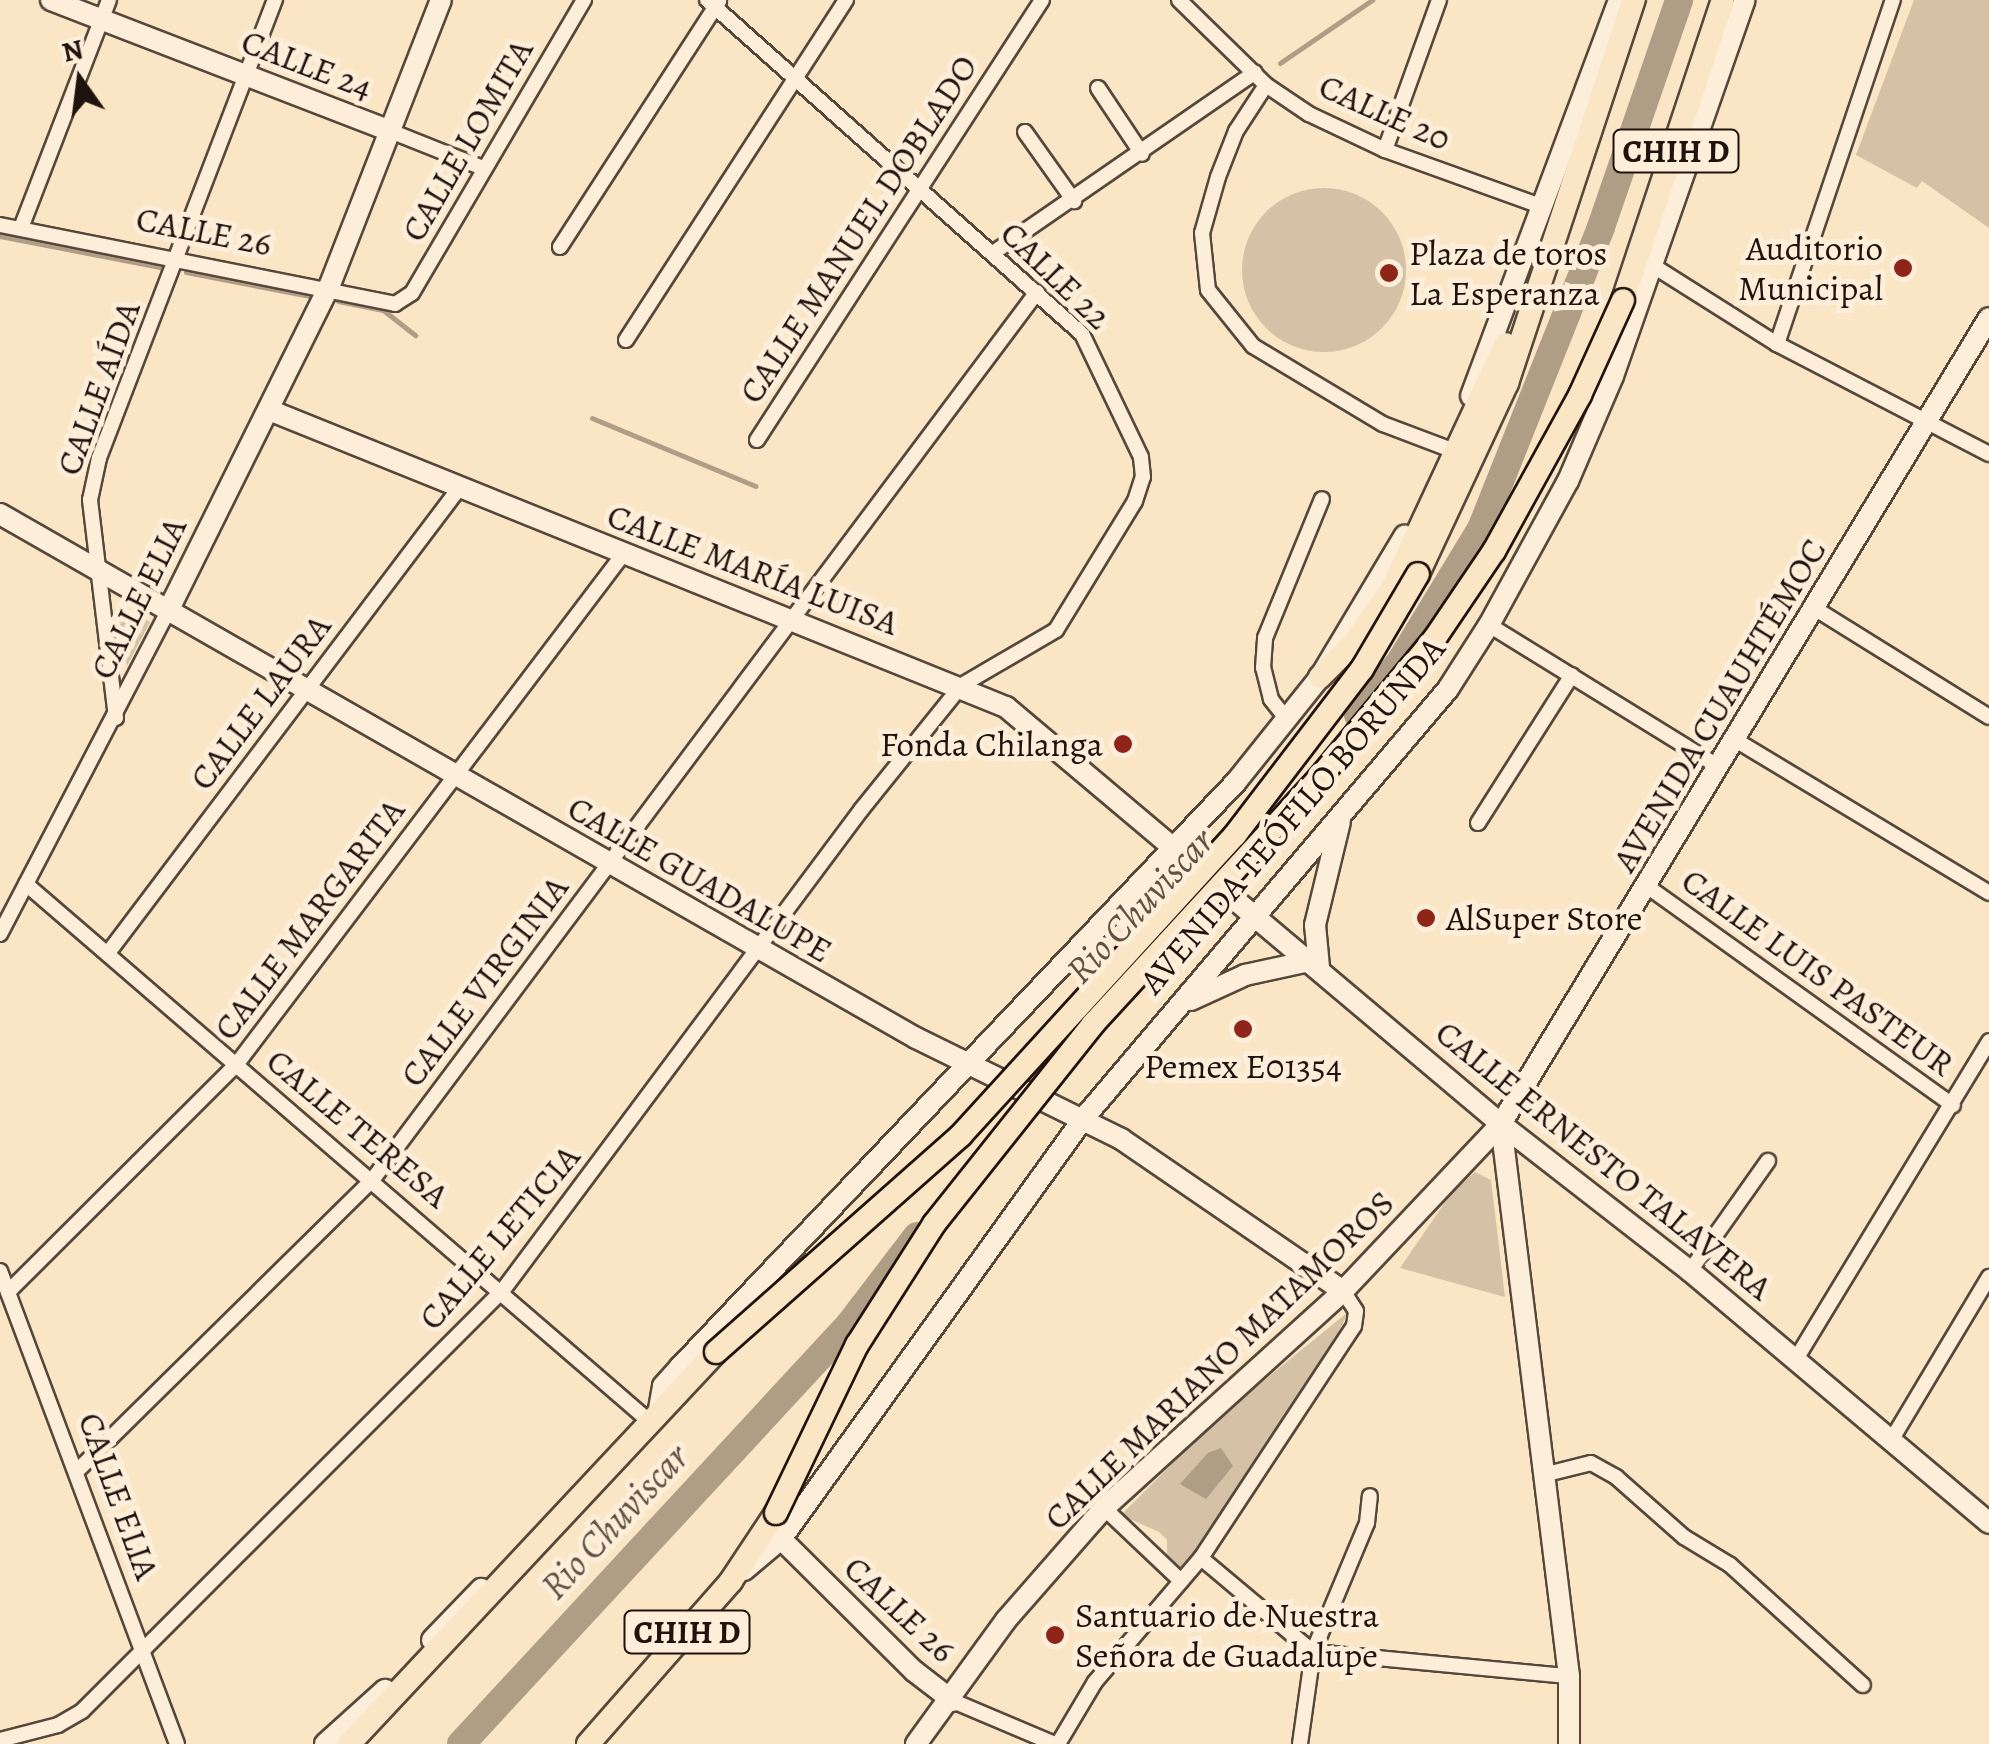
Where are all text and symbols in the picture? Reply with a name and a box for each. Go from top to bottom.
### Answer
street label: CALLE 24 [236,20,378,108]
north arrow [30,30,130,130]
text: N [58,30,87,72]
street label: CALLE LOMITA [392,32,542,248]
street label: CALLE MANUEL DOBLADO [730,47,986,411]
street label: CALLE 20 [1313,64,1457,160]
road number: CHIH D [1611,124,1741,178]
street label: CALLE 26 [133,197,275,265]
street label: CALLE 22 [992,212,1120,338]
place label: Auditorio Municipal [1738,227,1883,309]
place label: Plaza de toros La Esperanza [1409,232,1607,314]
marker: Auditorio Municipal [1892,257,1914,279]
marker: Plaza de toros La Esperanza [1378,262,1400,284]
street label: CALLE AÍDA [47,295,149,481]
street label: CALLE MARÍA LUISA [602,494,904,644]
street label: CALLE ELIA [81,510,195,686]
street label: AVENIDA CUAUHTÉMOC [1603,531,1835,879]
street label: CALLE LAURA [181,606,339,798]
street label: AVENIDA TEÓFILO BORUNDA [1130,628,1454,1002]
place label: Fonda Chilanga [880,723,1103,765]
marker: Fonda Chilanga [1112,733,1134,755]
street label: CALLE GUADALUPE [561,786,839,972]
street label: CALLE MARGARITA [205,790,413,1048]
water label: Rio Chuviscar [1057,819,1223,993]
street label: CALLE LUIS PASTEUR [1674,859,1962,1085]
street label: CALLE VIRGINIA [391,867,577,1095]
place label: AlSuper Store [1446,897,1643,939]
marker: AlSuper Store [1415,907,1437,929]
street label: CALLE ERNESTO TALAVERA [1427,1011,1781,1309]
marker: Pemex E01354 [1232,1018,1254,1040]
street label: CALLE TERESA [258,1040,458,1216]
place label: Pemex E01354 [1144,1045,1342,1087]
street label: CALLE LETICIA [410,1136,588,1338]
street label: CALLE MARIANO MATAMOROS [1035,1182,1403,1538]
street label: CALLE ELIA [69,1407,169,1585]
water label: Rio Chuviscar [532,1435,698,1609]
street label: CALLE 26 [836,1547,964,1671]
place label: Santuario de Nuestra Señora de Guadalupe [1075,1594,1379,1676]
road number: CHIH D [622,1605,752,1659]
marker: Santuario de Nuestra Señora de Guadalupe [1044,1624,1066,1646]

